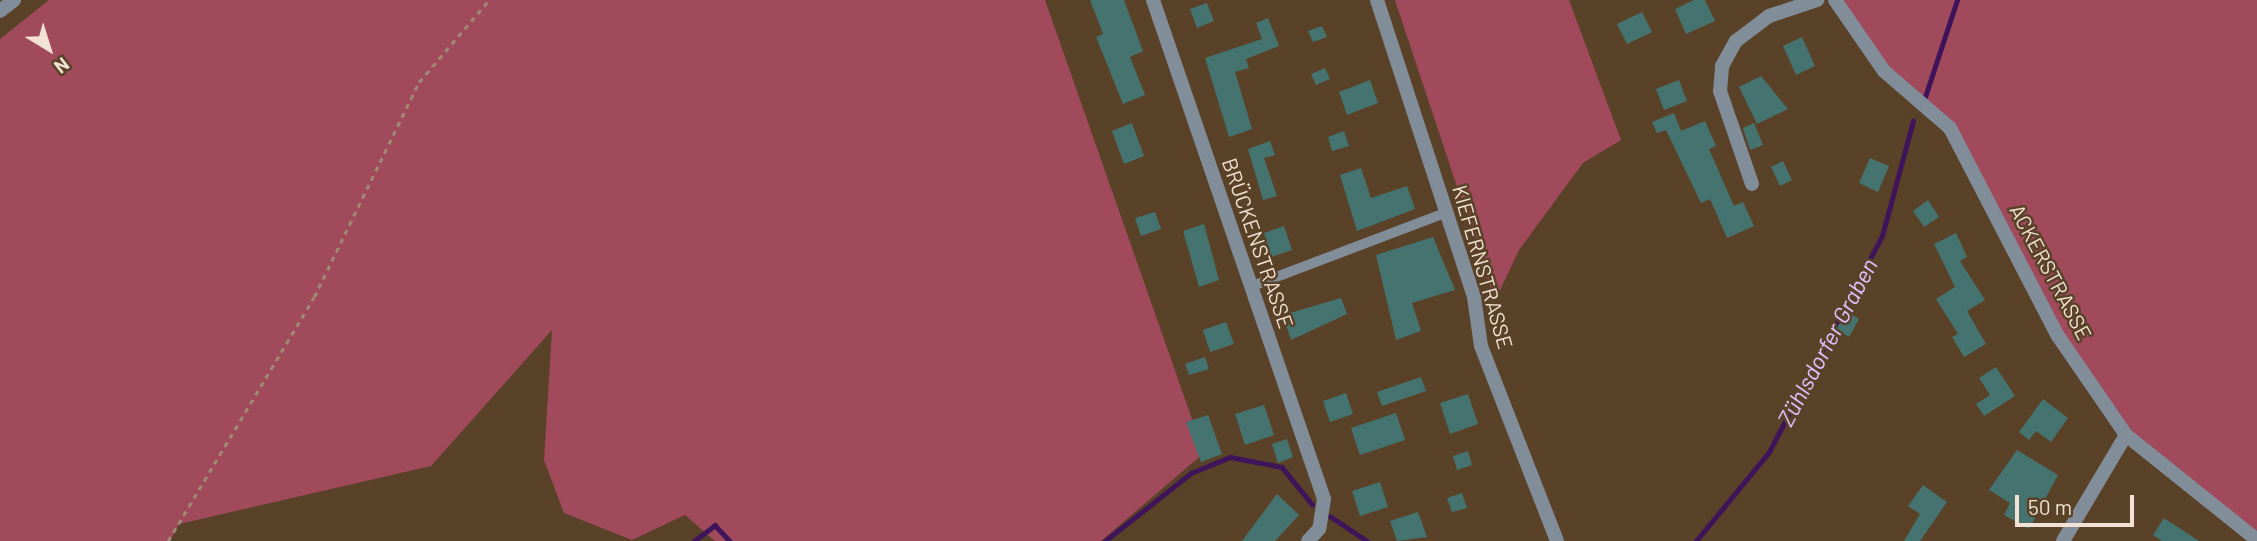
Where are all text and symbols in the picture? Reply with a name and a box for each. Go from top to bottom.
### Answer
north arrow [14,14,84,84]
text: N [50,53,74,79]
street label: BRÜCKENSTRASSE [1217,155,1299,331]
street label: KIEFERNSTRASSE [1448,182,1518,352]
street label: ACKERSTRASSE [2005,200,2097,344]
water label: Zühlsdorfer Graben [1771,253,1883,431]
scale bar [2019,482,2138,526]
text: 50 m [2028,494,2072,519]

